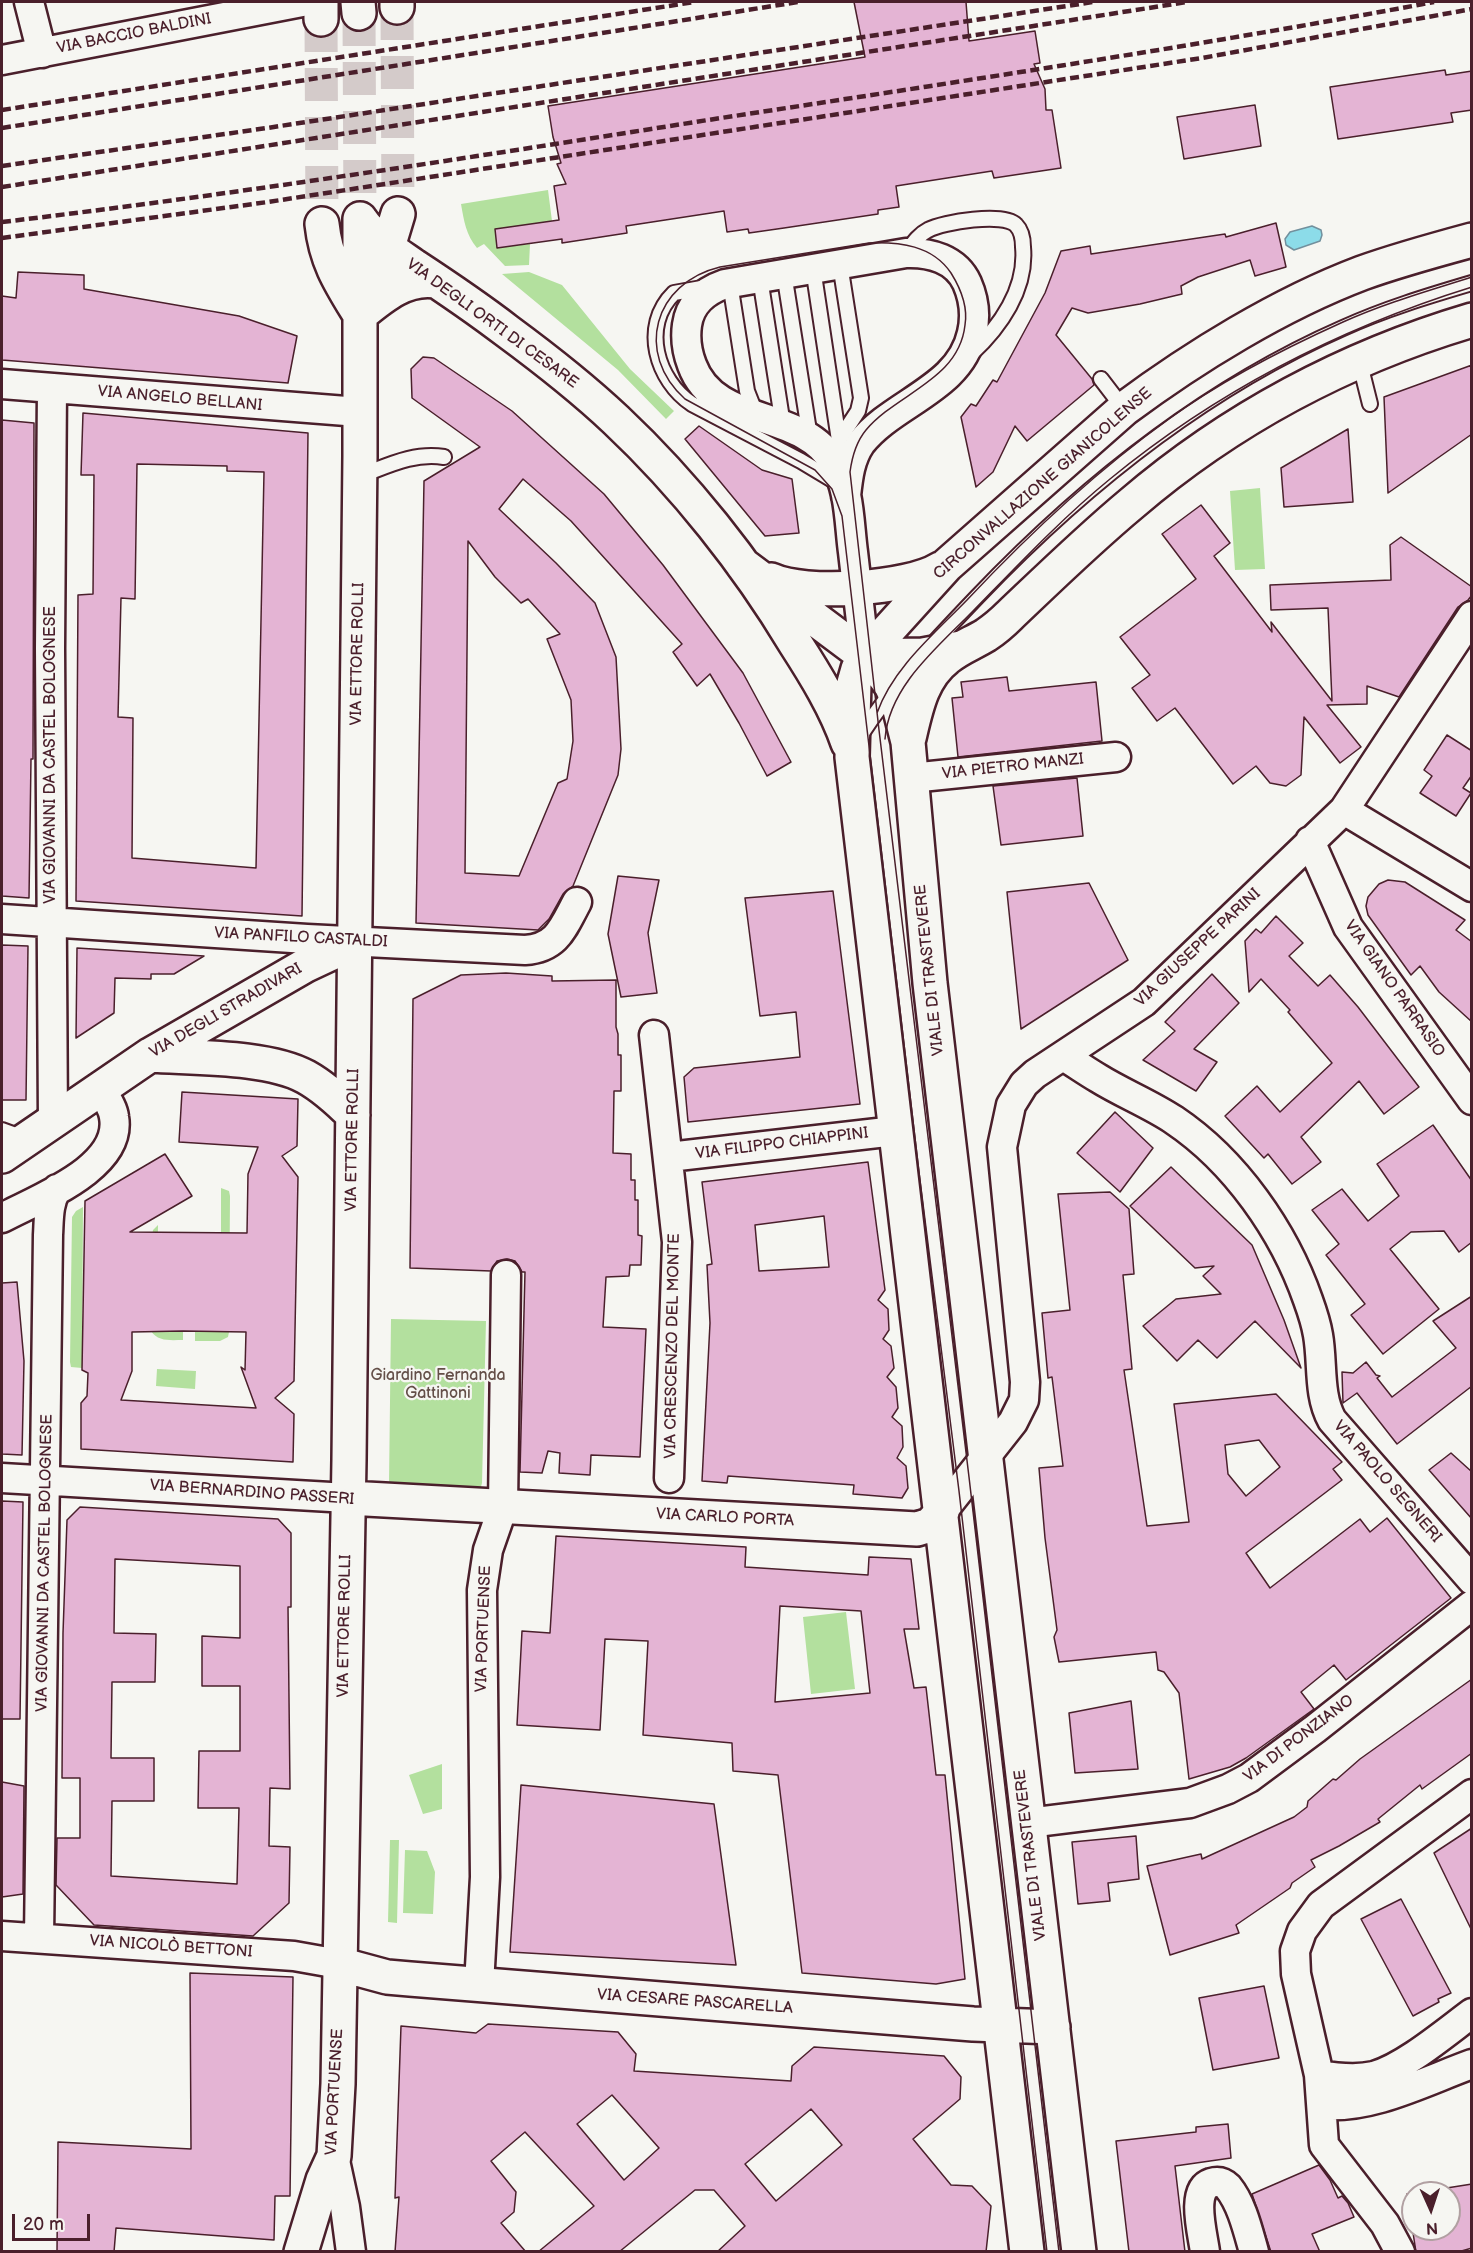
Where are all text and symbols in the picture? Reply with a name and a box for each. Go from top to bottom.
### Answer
street label: VIA BACCIO BALDINI [55,10,213,58]
street label: VIA DEGLI ORTI DI CESARE [402,255,582,393]
street label: VIA ANGELO BELLANI [97,382,263,416]
street label: CIRCONVALLAZIONE GIANICOLENSE [930,384,1156,584]
street label: VIA ETTORE ROLLI [347,582,369,726]
street label: VIA GIOVANNI DA CASTEL BOLOGNESE [41,606,61,904]
street label: VIA PIETRO MANZI [941,750,1085,784]
street label: VIALE DI TRASTEVERE [911,883,949,1057]
street label: VIA GIUSEPPE PARINI [1131,885,1265,1011]
street label: VIA GIANO PARRASIO [1340,917,1448,1061]
street label: VIA PANFILO CASTALDI [214,924,388,952]
street label: VIA DEGLI STRADIVARI [146,959,306,1063]
street label: VIA ETTORE ROLLI [342,1068,364,1212]
street label: VIA FILIPPO CHIAPPINI [694,1124,870,1164]
street label: VIA CRESCENZO DEL MONTE [661,1233,685,1459]
park label: Giardino Fernanda Gattinoni [370,1366,506,1404]
street label: VIA GIOVANNI DA CASTEL BOLOGNESE [33,1414,57,1712]
street label: VIA PAOLO SEGNERI [1329,1417,1445,1547]
street label: VIA BERNARDINO PASSERI [149,1476,355,1510]
street label: VIA CARLO PORTA [656,1505,794,1531]
street label: VIA ETTORE ROLLI [334,1554,356,1698]
street label: VIA PORTUENSE [472,1565,496,1693]
street label: VIA DI PONZIANO [1240,1691,1358,1787]
street label: VIALE DI TRASTEVERE [1011,1768,1051,1942]
street label: VIA NICOLÒ BETTONI [89,1932,253,1962]
street label: VIA CESARE PASCARELLA [596,1986,794,2018]
street label: VIA PORTUENSE [322,2028,348,2156]
north arrow [1401,2181,1461,2241]
scale bar [15,2202,93,2240]
text: 20 m [23,2214,64,2235]
text: N [1425,2218,1438,2237]

